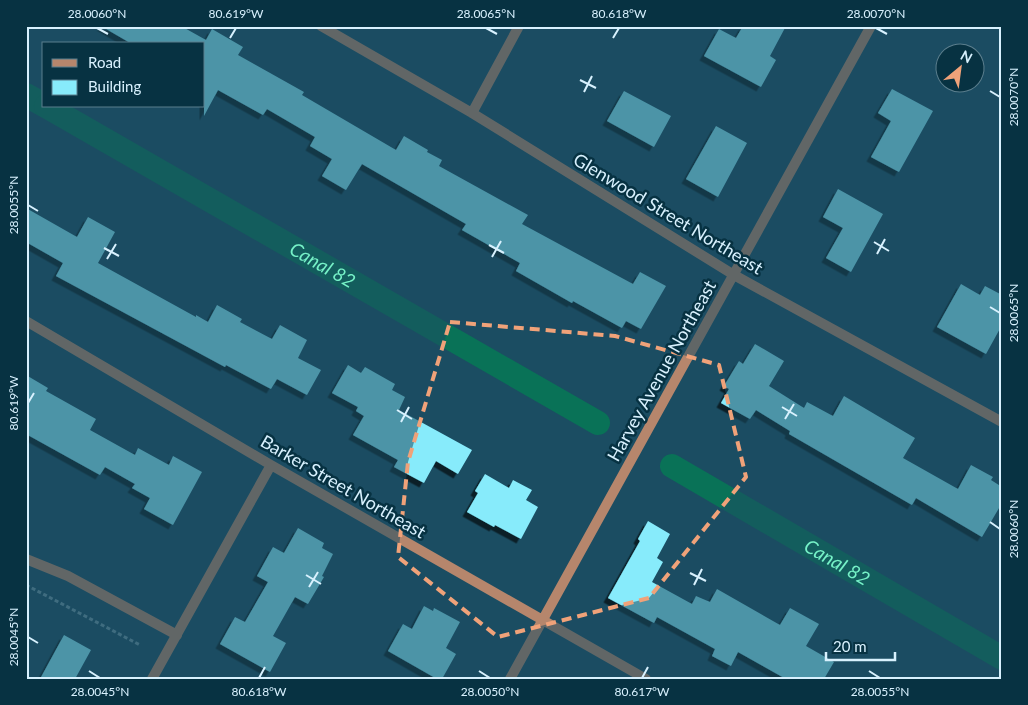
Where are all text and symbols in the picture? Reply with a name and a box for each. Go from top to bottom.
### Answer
text: 28.0060°N [68,6,126,21]
text: 80.619°W [208,6,264,21]
text: 28.0065°N [457,6,515,21]
text: 80.618°W [591,6,647,21]
text: 28.0070°N [847,6,905,21]
legend [42,42,205,108]
north arrow [936,42,986,92]
text: N [958,46,975,66]
text: Road [88,53,121,71]
text: 28.0070°N [1006,68,1021,126]
text: Building [88,77,141,95]
street label: Glenwood Street Northeast [570,148,768,279]
text: 28.0055°N [6,176,21,234]
water label: Canal 82 [286,237,360,292]
street label: Harvey Avenue Northeast [602,276,720,465]
text: 28.0065°N [1006,284,1021,342]
text: 80.619°W [6,375,21,431]
street label: Barker Street Northeast [257,430,431,543]
text: 28.0060°N [1006,500,1021,558]
water label: Canal 82 [800,534,874,590]
text: 28.0045°N [6,608,21,666]
scale bar [826,630,894,662]
text: 20 m [833,637,867,655]
text: 28.0045°N [71,684,129,699]
text: 80.618°W [231,684,287,699]
text: 28.0050°N [461,684,519,699]
text: 80.617°W [614,684,670,699]
text: 28.0055°N [851,684,909,699]

